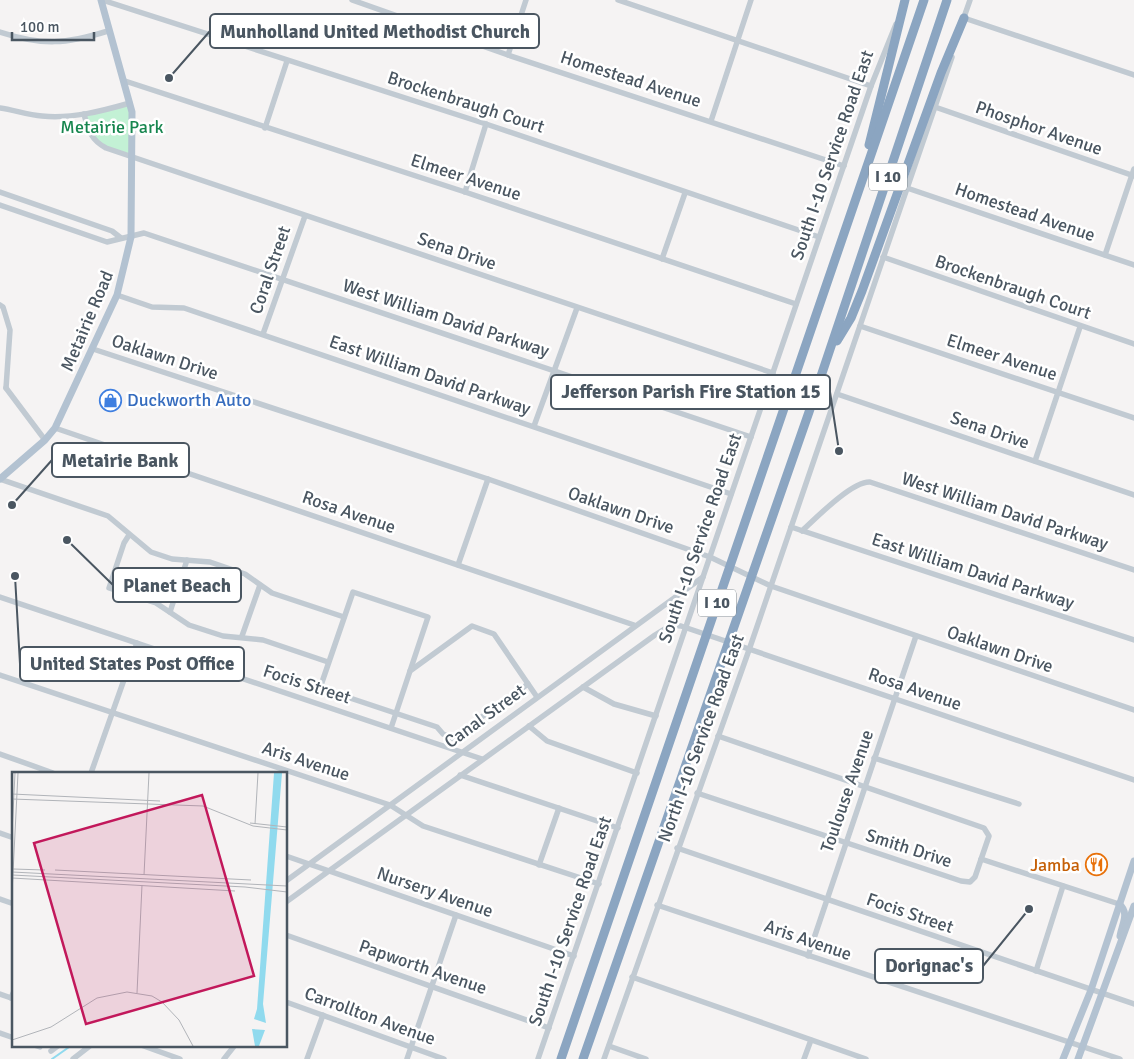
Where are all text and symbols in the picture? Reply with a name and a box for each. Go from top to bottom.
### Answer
scale bar [12,10,95,42]
callout: Munholland United Methodist Church [210,14,539,48]
text: 100 m [20,18,60,36]
text: Munholland United Methodist Church [220,20,530,44]
street label: Homestead Avenue [558,46,704,112]
street label: South I-10 Service Road East [786,47,878,263]
street label: Brockenbraugh Court [385,66,547,138]
street label: Phosphor Avenue [973,96,1105,160]
park label: Metairie Park [60,116,164,138]
street label: Elmeer Avenue [408,149,524,205]
road number: I 10 [869,163,907,190]
street label: Homestead Avenue [952,178,1098,246]
street label: Coral Street [245,223,295,317]
street label: Sena Drive [415,227,499,275]
street label: Brockenbraugh Court [932,250,1094,324]
street label: Metairie Road [56,267,118,375]
street label: West William David Parkway [340,274,553,362]
street label: Oaklawn Drive [109,329,221,385]
street label: Elmeer Avenue [944,329,1060,385]
street label: East William David Parkway [326,330,534,420]
callout: Jefferson Parish Fire Station 15 [551,375,830,409]
text: Jefferson Parish Fire Station 15 [561,380,821,404]
shop icon: Duckworth Auto [99,388,123,412]
place label: Duckworth Auto [127,389,251,411]
street label: Sena Drive [948,406,1032,454]
street label: South I-10 Service Road East [654,430,746,646]
callout: Metairie Bank [52,443,189,477]
text: Metairie Bank [62,449,178,473]
street label: West William David Parkway [899,467,1112,555]
street label: Oaklawn Drive [565,482,677,538]
street label: Rosa Avenue [299,486,399,538]
street label: East William David Parkway [869,528,1078,614]
callout: Planet Beach [113,568,241,602]
text: Planet Beach [123,574,231,598]
road number: I 10 [698,590,736,616]
street label: Oaklawn Drive [944,621,1056,677]
street label: North I-10 Service Road East [653,631,749,845]
callout: United States Post Office [20,647,244,681]
text: United States Post Office [30,652,234,676]
street label: Focis Street [261,660,353,708]
street label: Rosa Avenue [865,663,965,715]
street label: Canal Street [440,679,530,753]
street label: Toulouse Avenue [816,727,878,855]
street label: Aris Avenue [259,736,353,786]
inset map [12,772,288,1046]
street label: South I-10 Service Road East [524,813,616,1029]
street label: Smith Drive [863,824,955,872]
restaurant icon: Jamba [1084,853,1108,877]
place label: Jamba [1030,854,1080,876]
street label: Nursery Avenue [374,862,496,922]
street label: Focis Street [864,888,956,938]
street label: Aris Avenue [761,915,855,965]
street label: Papworth Avenue [356,935,490,999]
callout: Dorignac's [875,949,983,983]
text: Dorignac's [885,954,973,978]
street label: Carrollton Avenue [301,982,439,1050]

